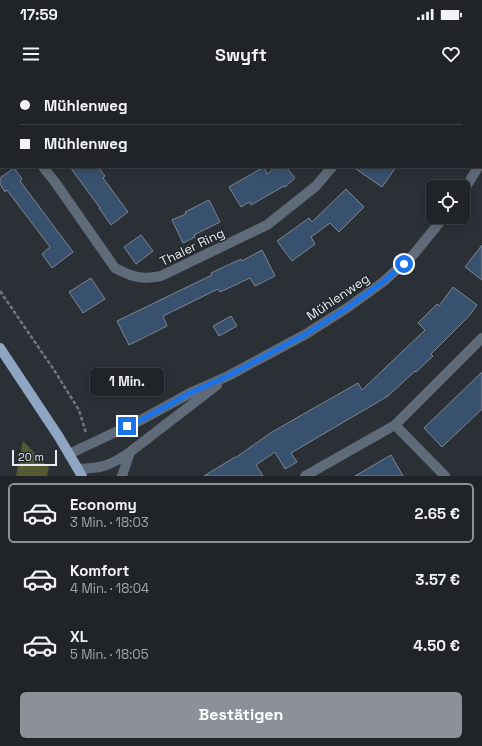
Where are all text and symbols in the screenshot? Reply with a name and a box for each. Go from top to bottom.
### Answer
text: 17:59 [20,5,58,24]
icon: menu [20,43,42,65]
text: Swyft [215,43,267,66]
icon: heart [440,43,462,65]
text: Mühlenweg [44,96,128,115]
text: Mühlenweg [44,134,128,153]
map controls [426,180,470,224]
button: locate [426,180,470,224]
street label: Thaler Ring [157,224,227,270]
route start [395,255,413,273]
street label: Mühlenweg [303,270,373,324]
callout: 1 Min. [90,368,164,396]
text: 1 Min. [109,373,145,390]
route end [118,417,136,435]
scale bar [12,448,57,467]
text: 20 m [18,450,44,464]
icon: car [22,495,58,531]
text: Economy [70,495,137,514]
text: 2.65 € [415,504,460,523]
text: 3 Min. · 18:03 [70,514,149,531]
icon: car [22,561,58,597]
text: Komfort [70,561,129,580]
text: 3.57 € [415,570,460,589]
text: 4 Min. · 18:04 [70,580,149,597]
icon: car [22,627,58,663]
text: XL [70,627,88,646]
text: 4.50 € [413,636,460,655]
text: 5 Min. · 18:05 [70,646,148,663]
button: Bestätigen [20,692,462,738]

